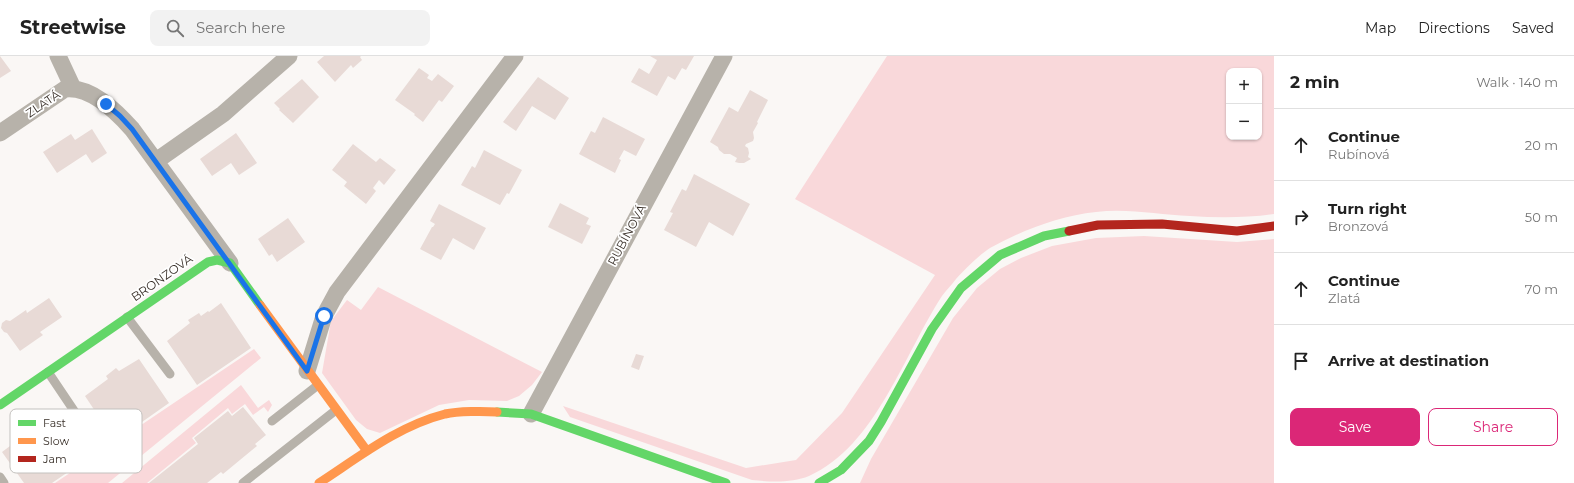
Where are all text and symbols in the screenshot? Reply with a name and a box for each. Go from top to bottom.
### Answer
search box [150,10,430,46]
text: Streetwise [20,16,126,39]
icon: search [164,17,186,39]
text: Search here [196,18,285,37]
text: Map [1365,19,1396,37]
text: Directions [1418,19,1490,37]
text: Saved [1512,19,1554,37]
map controls [1226,68,1262,140]
button: + [1226,68,1262,104]
text: 2 min [1290,72,1340,92]
text: Walk · 140 m [1476,74,1558,90]
street label: ZLATÁ [23,86,63,120]
route end [97,95,115,113]
button: − [1226,104,1262,140]
text: Continue [1328,127,1400,146]
icon: ahead [1290,134,1312,156]
text: 20 m [1525,137,1558,153]
text: Rubínová [1328,146,1390,162]
text: Turn right [1328,199,1407,218]
street label: RUBÍNOVÁ [604,201,649,268]
icon: right [1290,206,1312,228]
text: 50 m [1525,209,1558,225]
text: Bronzová [1328,218,1389,234]
street label: BRONZOVÁ [128,251,196,304]
text: Continue [1328,271,1400,290]
icon: ahead [1290,278,1312,300]
text: 70 m [1525,281,1558,297]
text: Zlatá [1328,290,1360,306]
route start [315,307,333,325]
icon: arrive [1290,350,1312,372]
text: Arrive at destination [1328,351,1489,370]
button: Save [1290,408,1420,446]
button: Share [1428,408,1558,446]
legend [10,409,142,473]
text: Fast [43,416,67,430]
text: Slow [43,434,69,448]
text: Jam [42,452,67,466]

